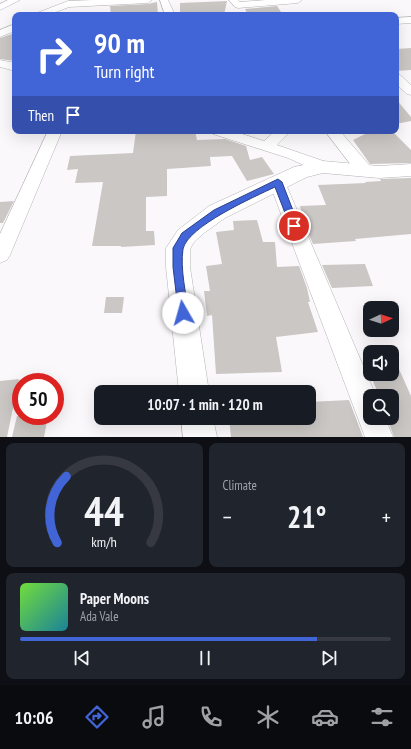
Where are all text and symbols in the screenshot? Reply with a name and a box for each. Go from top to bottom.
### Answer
text: 90 m [94,24,145,61]
icon: right [28,28,80,80]
text: Turn right [94,60,154,83]
icon: arrive [62,104,84,126]
text: Then [28,106,54,125]
pin [277,209,311,243]
icon: arrive [283,215,305,237]
position arrow [162,292,204,334]
north arrow [363,301,399,337]
map controls [363,301,399,425]
button: sound [363,345,399,381]
speed limit sign: 50 [12,373,64,425]
button: search [363,389,399,425]
text: 10:07 · 1 min · 120 m [147,395,263,414]
text: Climate [223,477,257,494]
text: 44 [84,484,124,537]
text: 21° [287,497,327,536]
text: − [223,503,232,531]
text: + [382,503,391,531]
text: km/h [92,532,117,551]
text: Paper Moons [80,589,149,608]
text: Ada Vale [80,608,119,625]
icon: previous [71,647,93,669]
icon: pause [194,647,216,669]
icon: next [318,647,340,669]
icon: directions [83,703,111,731]
icon: music [140,703,168,731]
icon: phone [197,703,225,731]
icon: climate [254,703,282,731]
icon: car [311,703,339,731]
icon: filters [368,703,396,731]
text: 10:06 [15,706,54,729]

